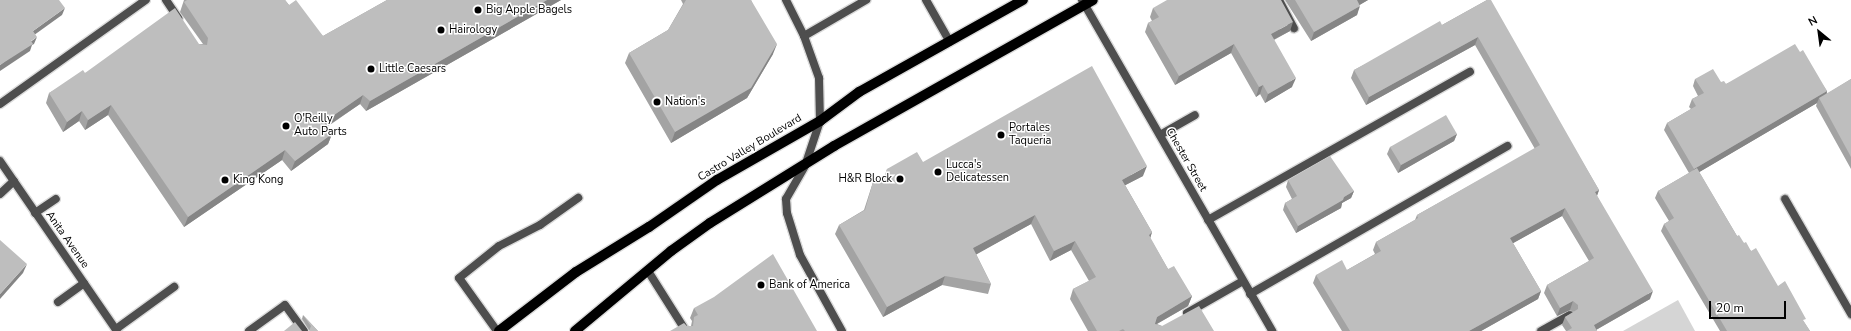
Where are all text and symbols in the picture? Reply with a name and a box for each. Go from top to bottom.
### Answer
place label: Big Apple Bagels [486,3,572,17]
marker: Big Apple Bagels [473,5,483,15]
north arrow [1799,12,1839,52]
text: N [1806,13,1820,30]
place label: Hairology [449,23,497,37]
marker: Hairology [436,25,446,35]
place label: Little Caesars [379,62,446,76]
marker: Little Caesars [366,64,376,74]
place label: Nation's [665,95,705,109]
marker: Nation's [652,97,662,107]
street label: Castro Valley Boulevard [696,112,804,184]
place label: O'Reilly Auto Parts [294,113,347,139]
marker: O'Reilly Auto Parts [281,121,291,131]
place label: Portales Taqueria [1009,122,1051,148]
street label: Chester Street [1162,126,1210,194]
marker: Portales Taqueria [996,130,1006,140]
place label: Lucca's Delicatessen [946,159,1009,185]
marker: Lucca's Delicatessen [933,167,943,177]
place label: H&R Block [838,172,892,186]
place label: King Kong [233,173,284,187]
marker: H&R Block [895,174,905,184]
marker: King Kong [220,175,230,185]
street label: Anita Avenue [42,209,92,271]
place label: Bank of America [769,278,850,292]
marker: Bank of America [756,280,766,290]
scale bar [1711,293,1788,319]
text: 20 m [1716,300,1744,316]

